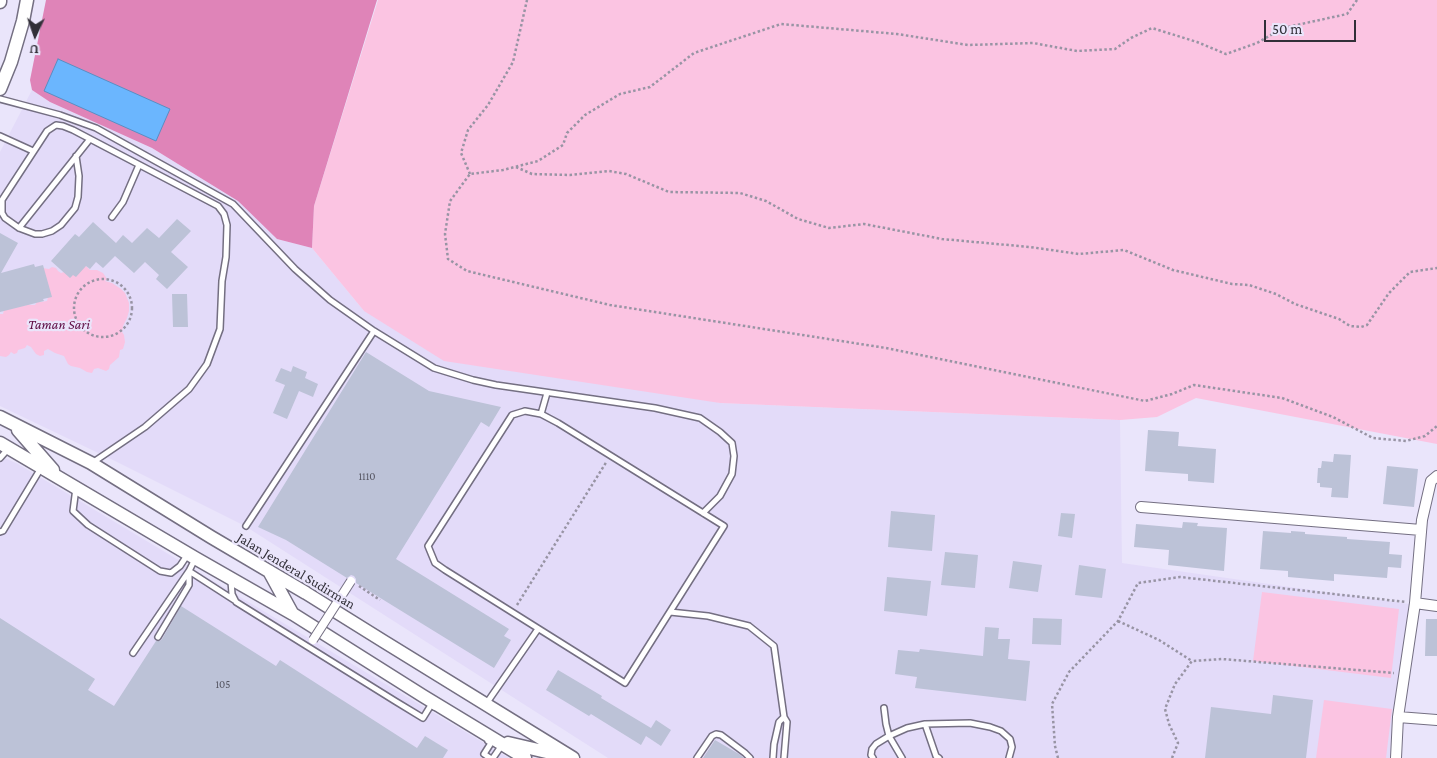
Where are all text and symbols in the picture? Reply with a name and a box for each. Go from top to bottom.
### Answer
north arrow [10,10,60,60]
scale bar [1267,10,1360,42]
text: 50 m [1272,21,1302,37]
text: U [29,42,39,58]
park label: Taman Sari [28,317,90,333]
house number: 1110 [358,470,376,484]
street label: Jalan Jenderal Sudirman [234,529,358,613]
house number: 105 [215,678,231,692]

